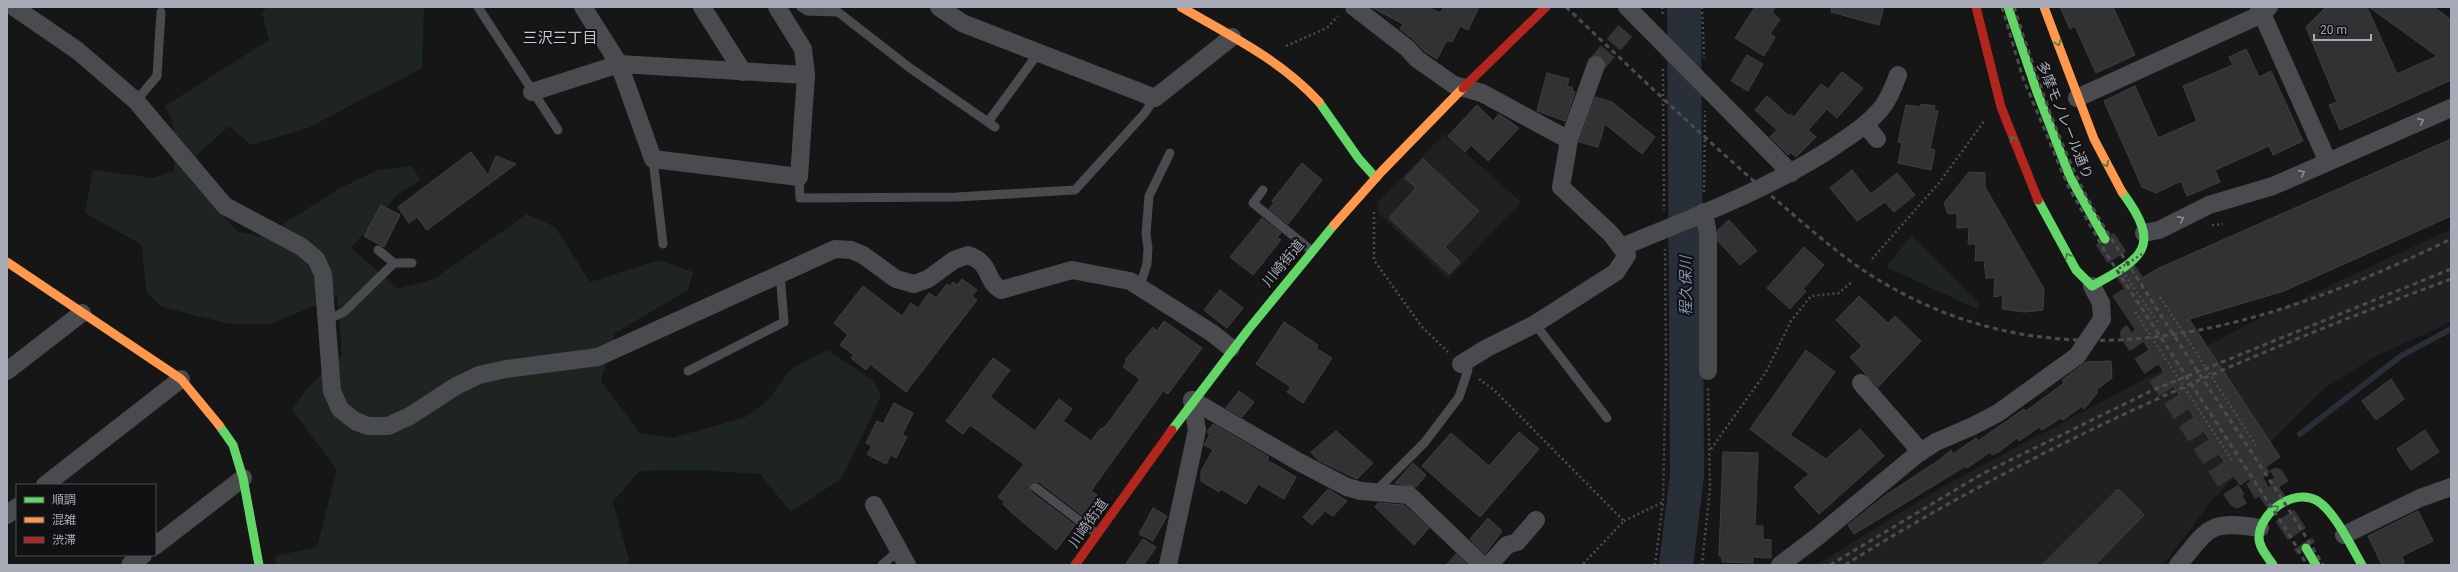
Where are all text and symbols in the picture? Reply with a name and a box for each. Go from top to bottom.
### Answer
scale bar [2314,16,2371,42]
text: 20 m [2320,23,2347,37]
district label: 三沢三丁目 [522,29,598,47]
one-way arrow [2054,40,2062,47]
street label: 多摩モノレール通り [2034,59,2096,181]
one-way arrow [2417,118,2424,126]
one-way arrow [2009,135,2017,142]
one-way arrow [2101,160,2108,167]
one-way arrow [2298,170,2305,178]
one-way arrow [2176,216,2184,224]
street label: 川崎街道 [1259,236,1307,290]
one-way arrow [2065,253,2073,260]
water label: 程久保川 [1677,254,1695,316]
legend [16,484,156,556]
text: 順調 [52,493,76,507]
street label: 川崎街道 [1065,495,1111,551]
one-way arrow [2272,506,2279,513]
text: 混雑 [52,513,76,527]
text: 渋滞 [52,533,76,547]

